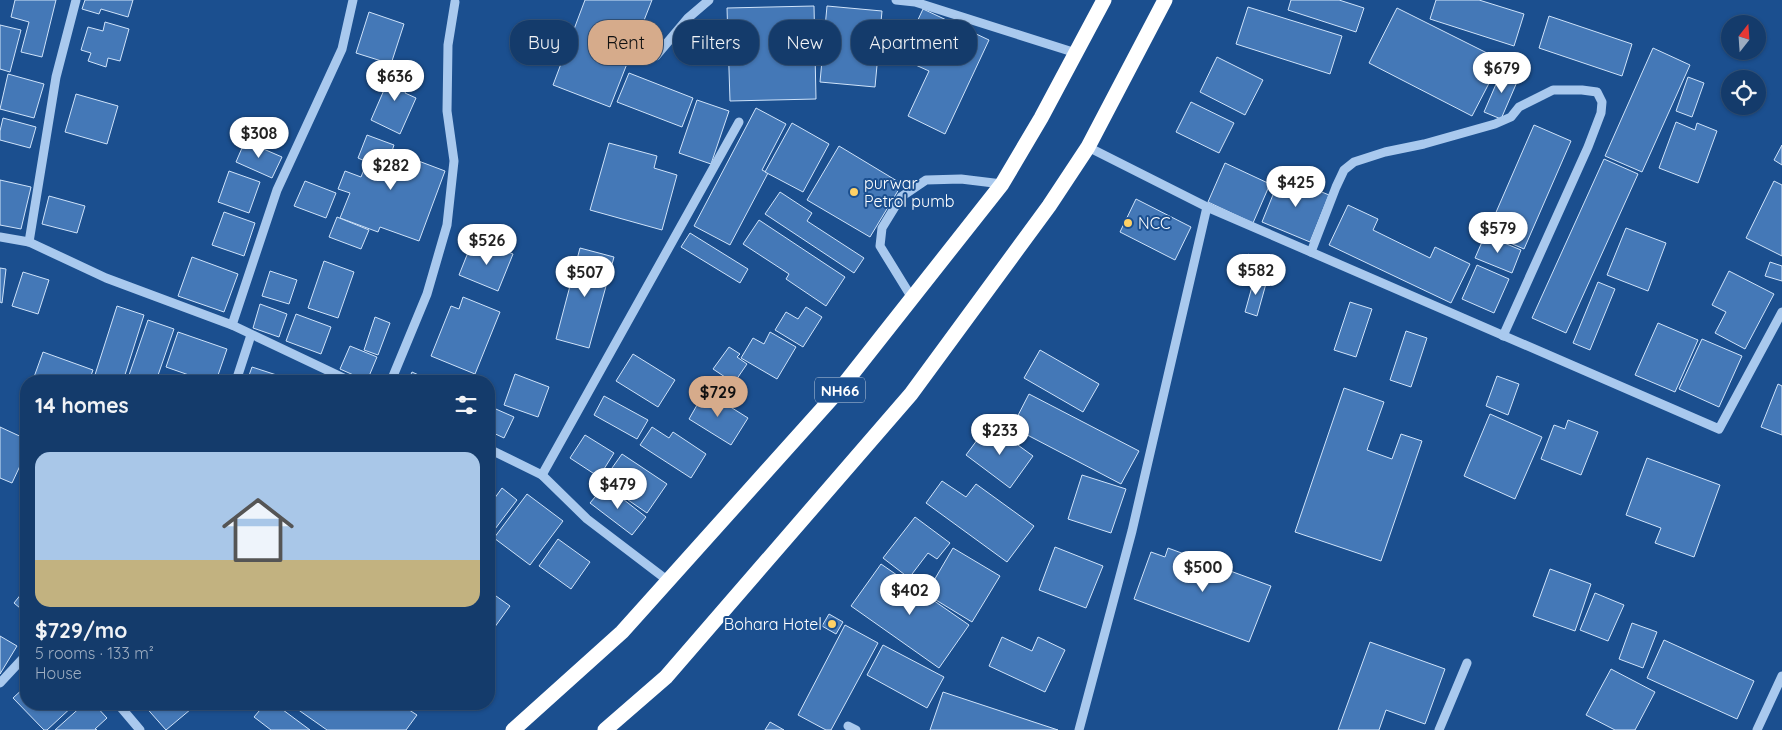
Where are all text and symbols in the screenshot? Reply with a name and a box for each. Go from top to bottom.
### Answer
north arrow [1721,15,1766,60]
map controls [1721,15,1766,115]
chip: Buy [510,20,578,65]
chip: Rent [588,20,663,65]
chip: Filters [673,20,759,65]
chip: New [769,20,841,65]
chip: Apartment [851,20,977,65]
pin: $679 [1472,52,1532,94]
text: $679 [1484,58,1520,78]
pin: $636 [365,59,425,102]
text: $636 [377,66,413,86]
button: locate [1721,70,1766,115]
pin: $308 [229,116,289,159]
text: $308 [241,123,277,143]
pin: $282 [361,148,421,191]
text: $282 [373,155,409,175]
pin: $425 [1266,166,1326,208]
text: $425 [1277,172,1315,192]
place label: purwar Petrol pumb [864,173,954,211]
marker: purwar Petrol pumb [848,186,860,198]
pin: $579 [1468,212,1528,254]
place label: NCC [1138,213,1171,233]
marker: NCC [1122,217,1134,229]
text: $579 [1480,218,1516,238]
pin: $526 [457,224,517,266]
text: $526 [469,230,505,250]
pin: $582 [1226,254,1286,296]
pin: $507 [555,256,615,298]
text: $582 [1238,260,1274,280]
text: $507 [567,262,603,282]
pin: $729 [688,376,748,418]
road number: NH66 [815,378,865,402]
text: $729 [700,382,736,402]
icon: filters [452,391,480,419]
text: 14 homes [35,392,129,418]
pin: $233 [970,414,1030,456]
text: $233 [982,420,1018,440]
pin: $479 [588,468,648,510]
text: $479 [600,474,636,494]
icon: home [213,485,303,575]
pin: $500 [1173,550,1233,593]
text: $500 [1184,557,1222,577]
pin: $402 [880,574,940,616]
text: $402 [891,580,929,600]
place label: Bohara Hotel [724,614,822,634]
text: $729/mo [35,617,127,643]
marker: Bohara Hotel [826,618,838,630]
text: 5 rooms · 133 m² [35,643,154,663]
text: House [35,663,82,683]

